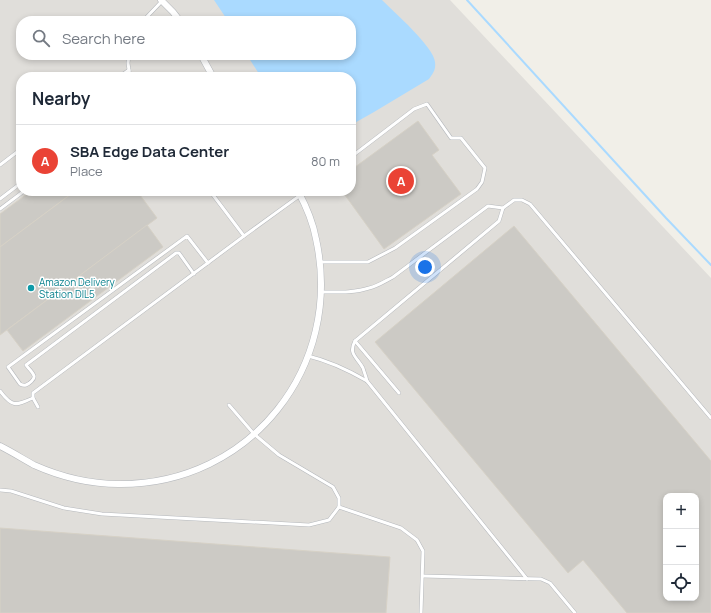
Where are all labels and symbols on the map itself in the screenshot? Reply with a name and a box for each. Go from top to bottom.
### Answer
pin: A [388,166,414,196]
your location [415,257,435,277]
place label: Amazon Delivery Station DIL5 [39,275,116,301]
marker: Amazon Delivery Station DIL5 [26,283,36,293]

